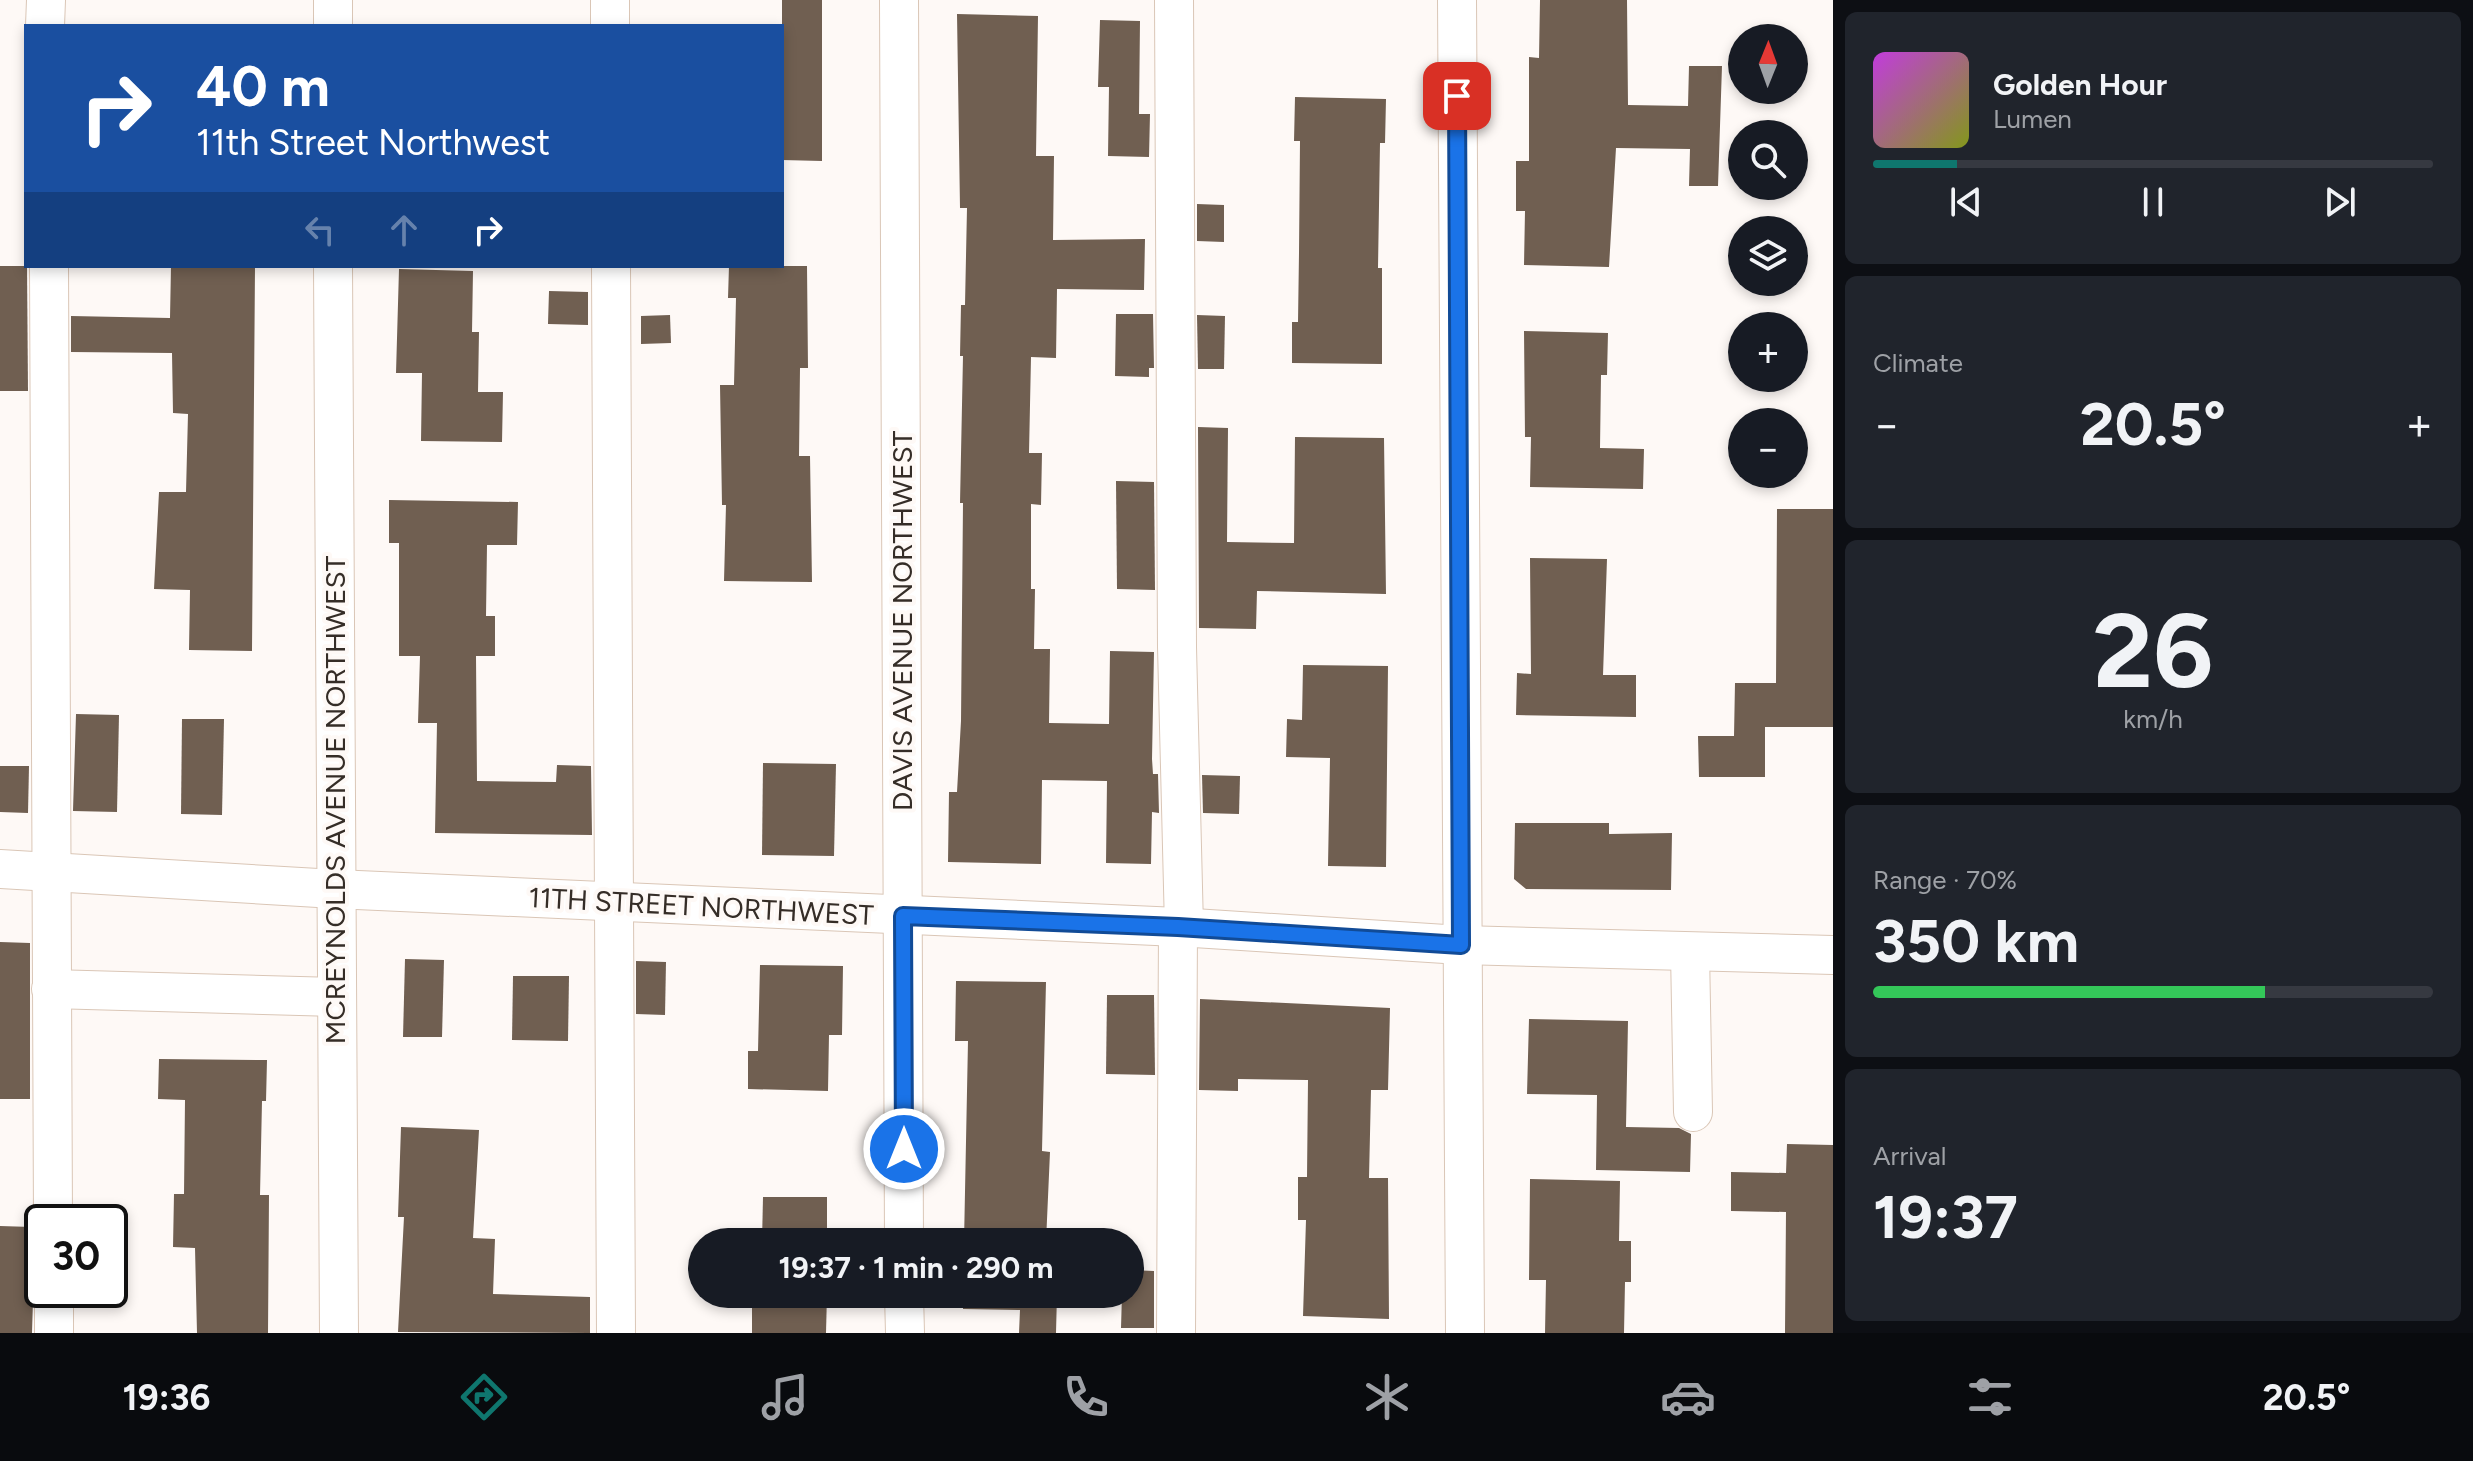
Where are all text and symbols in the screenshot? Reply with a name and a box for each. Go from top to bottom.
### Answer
north arrow [1728,24,1808,104]
map controls [1728,24,1808,488]
text: 40 m [196,53,330,120]
icon: right [64,56,168,160]
pin [1423,62,1491,130]
text: Golden Hour [1993,66,2167,103]
icon: arrive [1435,74,1479,118]
text: Lumen [1993,103,2072,135]
button: search [1728,120,1808,200]
text: 11th Street Northwest [196,121,550,164]
icon: previous [1944,180,1988,224]
icon: pause [2131,180,2175,224]
icon: next [2318,180,2362,224]
icon: left [298,208,342,252]
icon: ahead [382,208,426,252]
icon: right [466,208,510,252]
button: layers [1728,216,1808,296]
button: + [1728,312,1808,392]
text: Climate [1873,347,1963,379]
text: 20.5° [2080,388,2226,460]
text: − [1873,398,1900,451]
text: + [2406,398,2433,451]
button: − [1728,408,1808,488]
street label: DAVIS AVENUE NORTHWEST [885,430,919,811]
street label: MCREYNOLDS AVENUE NORTHWEST [318,555,352,1044]
text: 26 [2093,588,2213,713]
text: km/h [2123,703,2183,735]
text: Range · 70% [1873,864,2017,896]
street label: 11TH STREET NORTHWEST [528,880,875,932]
text: 350 km [1873,905,2079,977]
position arrow [862,1107,946,1191]
text: Arrival [1873,1140,1946,1172]
text: 19:37 [1873,1181,2018,1253]
speed limit sign: 30 [24,1204,128,1308]
text: 19:37 · 1 min · 290 m [779,1249,1053,1286]
icon: directions [456,1369,512,1425]
icon: music [757,1369,813,1425]
icon: phone [1058,1369,1114,1425]
icon: climate [1359,1369,1415,1425]
icon: car [1660,1369,1716,1425]
icon: filters [1962,1369,2018,1425]
text: 19:36 [123,1376,210,1419]
text: 20.5° [2263,1376,2350,1419]

